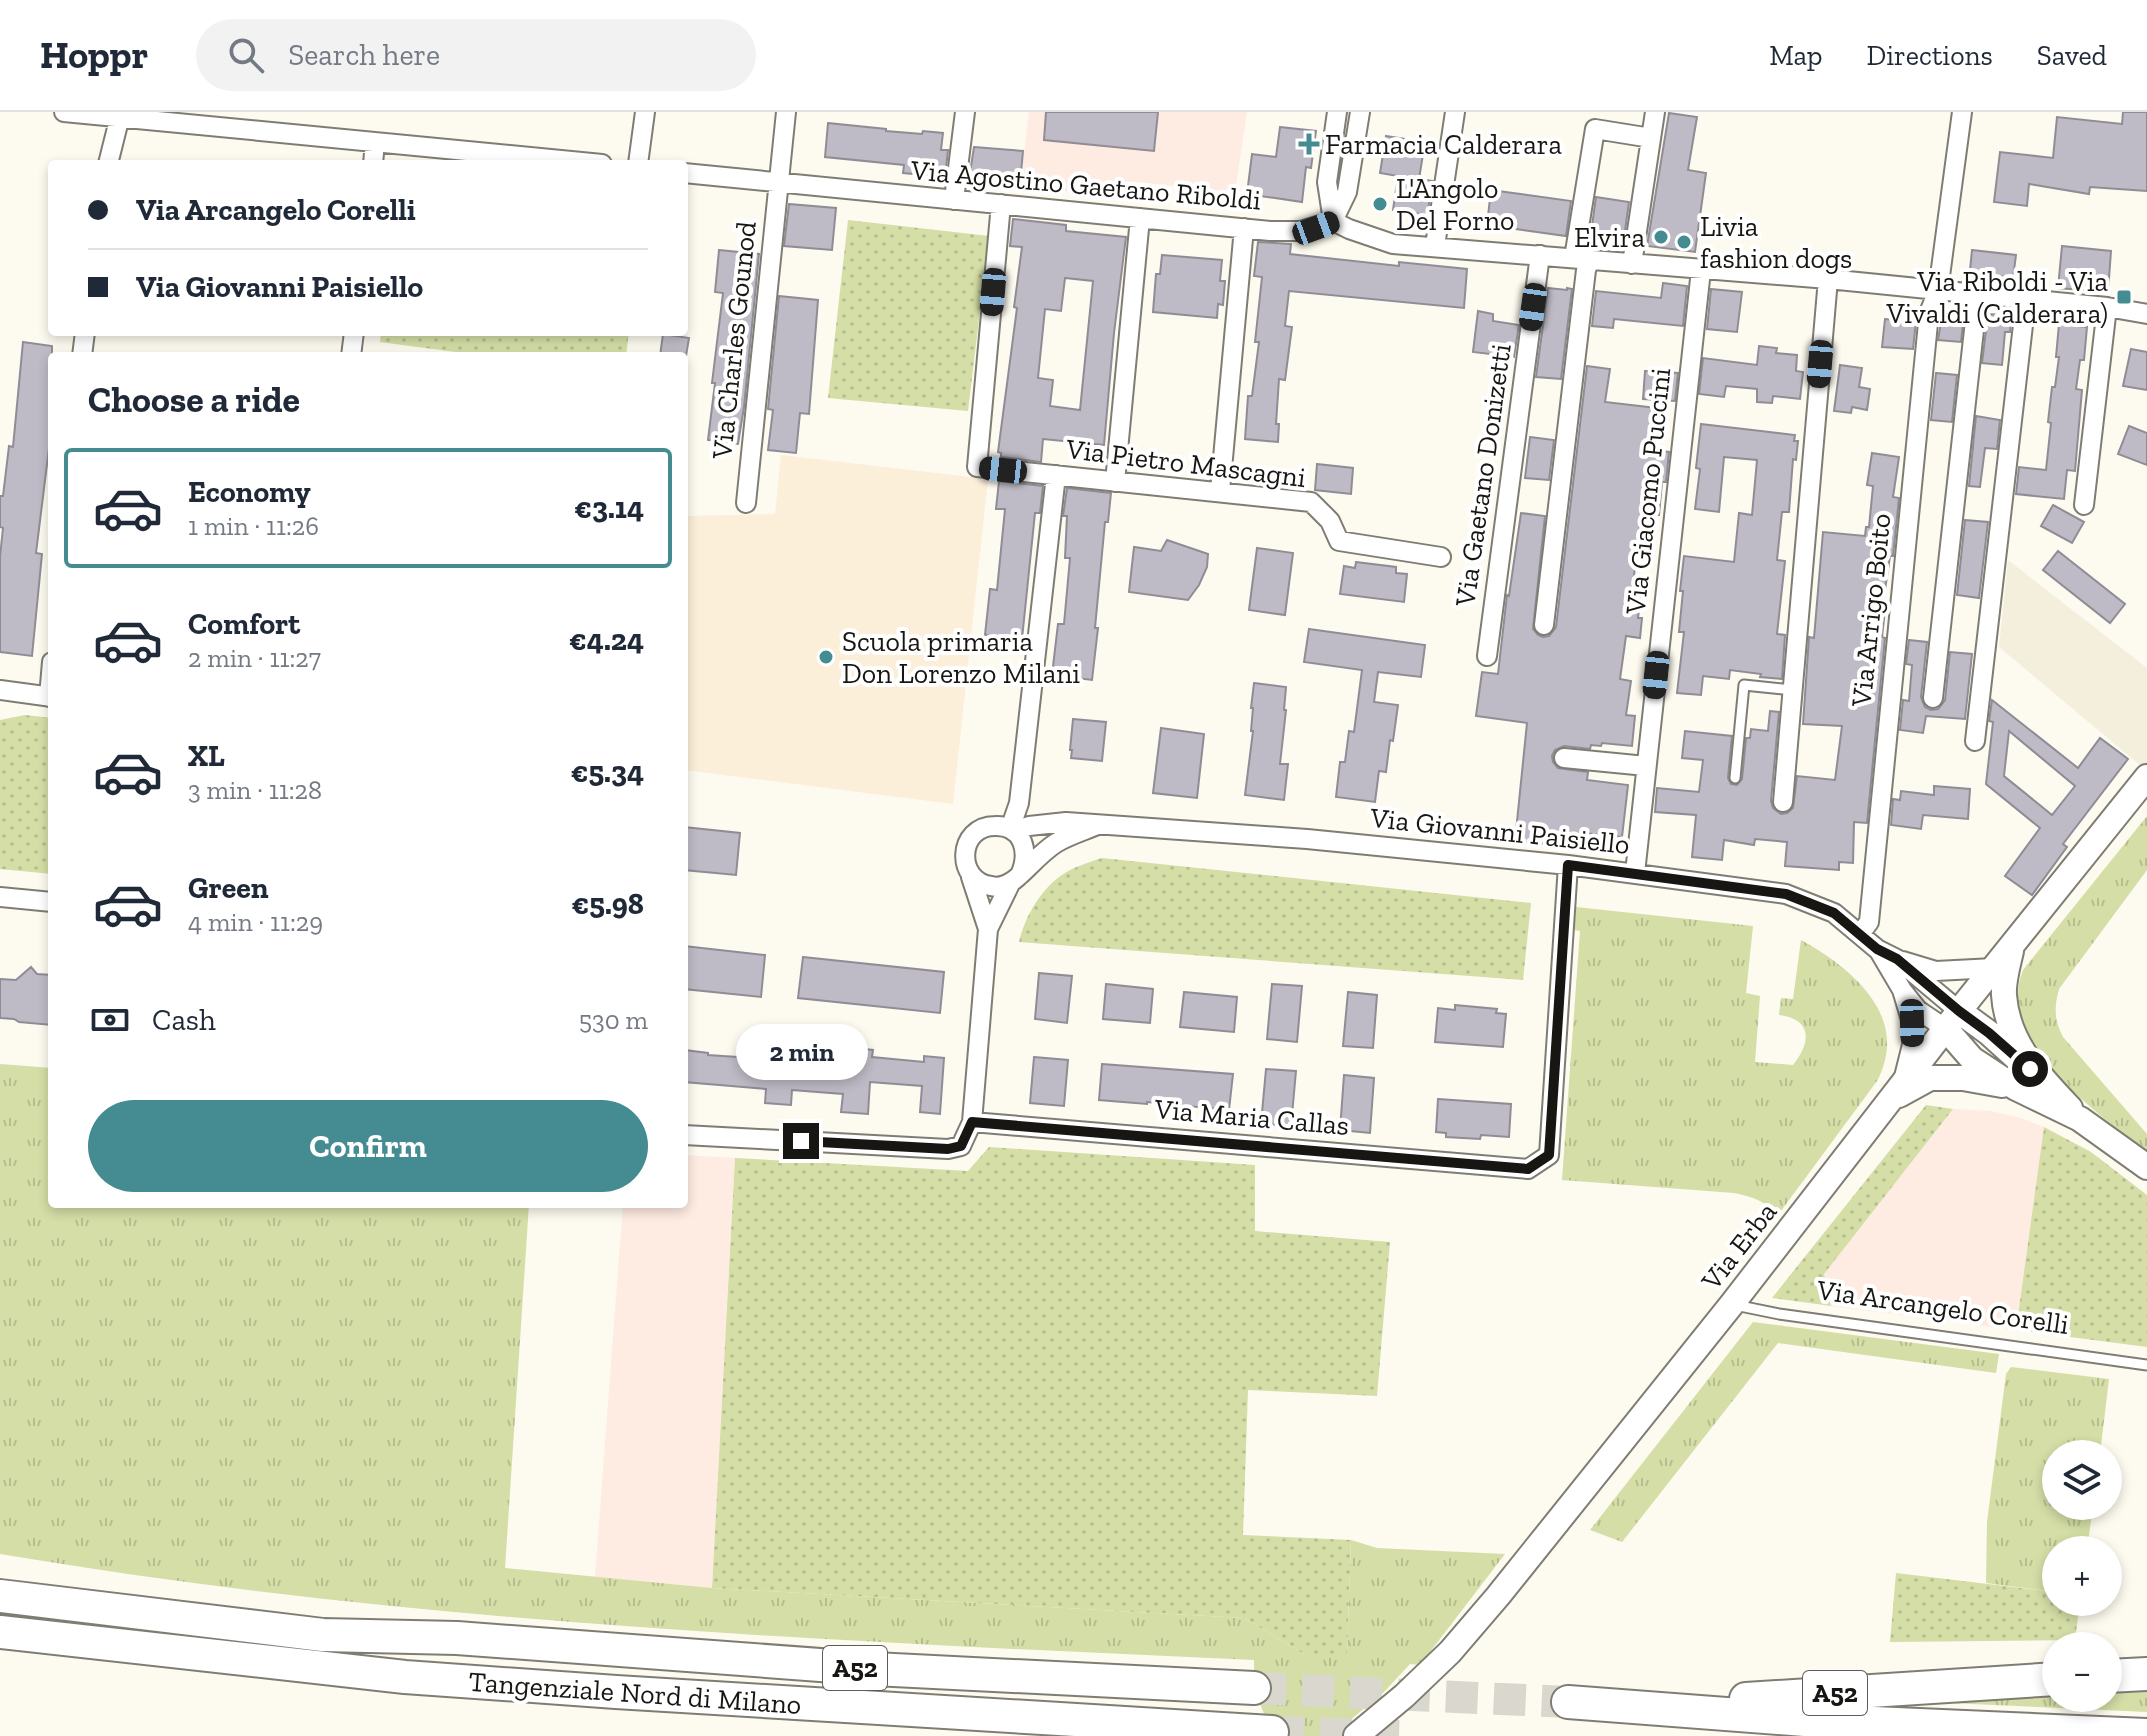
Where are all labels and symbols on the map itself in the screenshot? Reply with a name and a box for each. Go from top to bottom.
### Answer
place label: Farmacia Calderara [1325,128,1563,161]
marker: Farmacia Calderara [1300,135,1318,153]
street label: Via Agostino Gaetano Riboldi [909,153,1262,217]
place label: L'Angolo Del Forno [1396,172,1514,237]
marker: L'Angolo Del Forno [1371,195,1389,213]
car [1289,209,1343,247]
place label: Livia fashion dogs [1700,210,1852,275]
street label: Via Charles Gounod [705,220,763,461]
place label: Elvira [1574,221,1645,254]
marker: Elvira [1652,228,1670,246]
marker: Livia fashion dogs [1675,233,1693,251]
place label: Via Riboldi - Via Vivaldi (Calderara) [1886,265,2108,330]
car [979,267,1007,317]
car [1518,282,1548,332]
marker: Via Riboldi - Via Vivaldi (Calderara) [2115,288,2133,306]
car [1806,339,1834,389]
street label: Via Gaetano Donizetti [1448,341,1518,609]
street label: Via Giacomo Puccini [1619,366,1677,617]
street label: Via Pietro Mascagni [1063,432,1308,494]
car [978,456,1028,484]
street label: Via Arrigo Boito [1844,512,1898,709]
place label: Scuola primaria Don Lorenzo Milani [842,625,1080,690]
marker: Scuola primaria Don Lorenzo Milani [817,648,835,666]
car [1642,650,1670,700]
street label: Via Giovanni Paisiello [1368,801,1631,861]
car [1900,999,1924,1047]
callout: 2 min [735,1025,867,1081]
route start [2012,1051,2048,1087]
street label: Via Maria Callas [1152,1092,1351,1142]
route end [783,1123,819,1159]
street label: Via Erba [1694,1195,1784,1297]
street label: Via Arcangelo Corelli [1814,1273,2071,1341]
road number: A52 [823,1646,887,1690]
street label: Tangenziale Nord di Milano [468,1665,802,1721]
road number: A52 [1803,1671,1867,1715]

